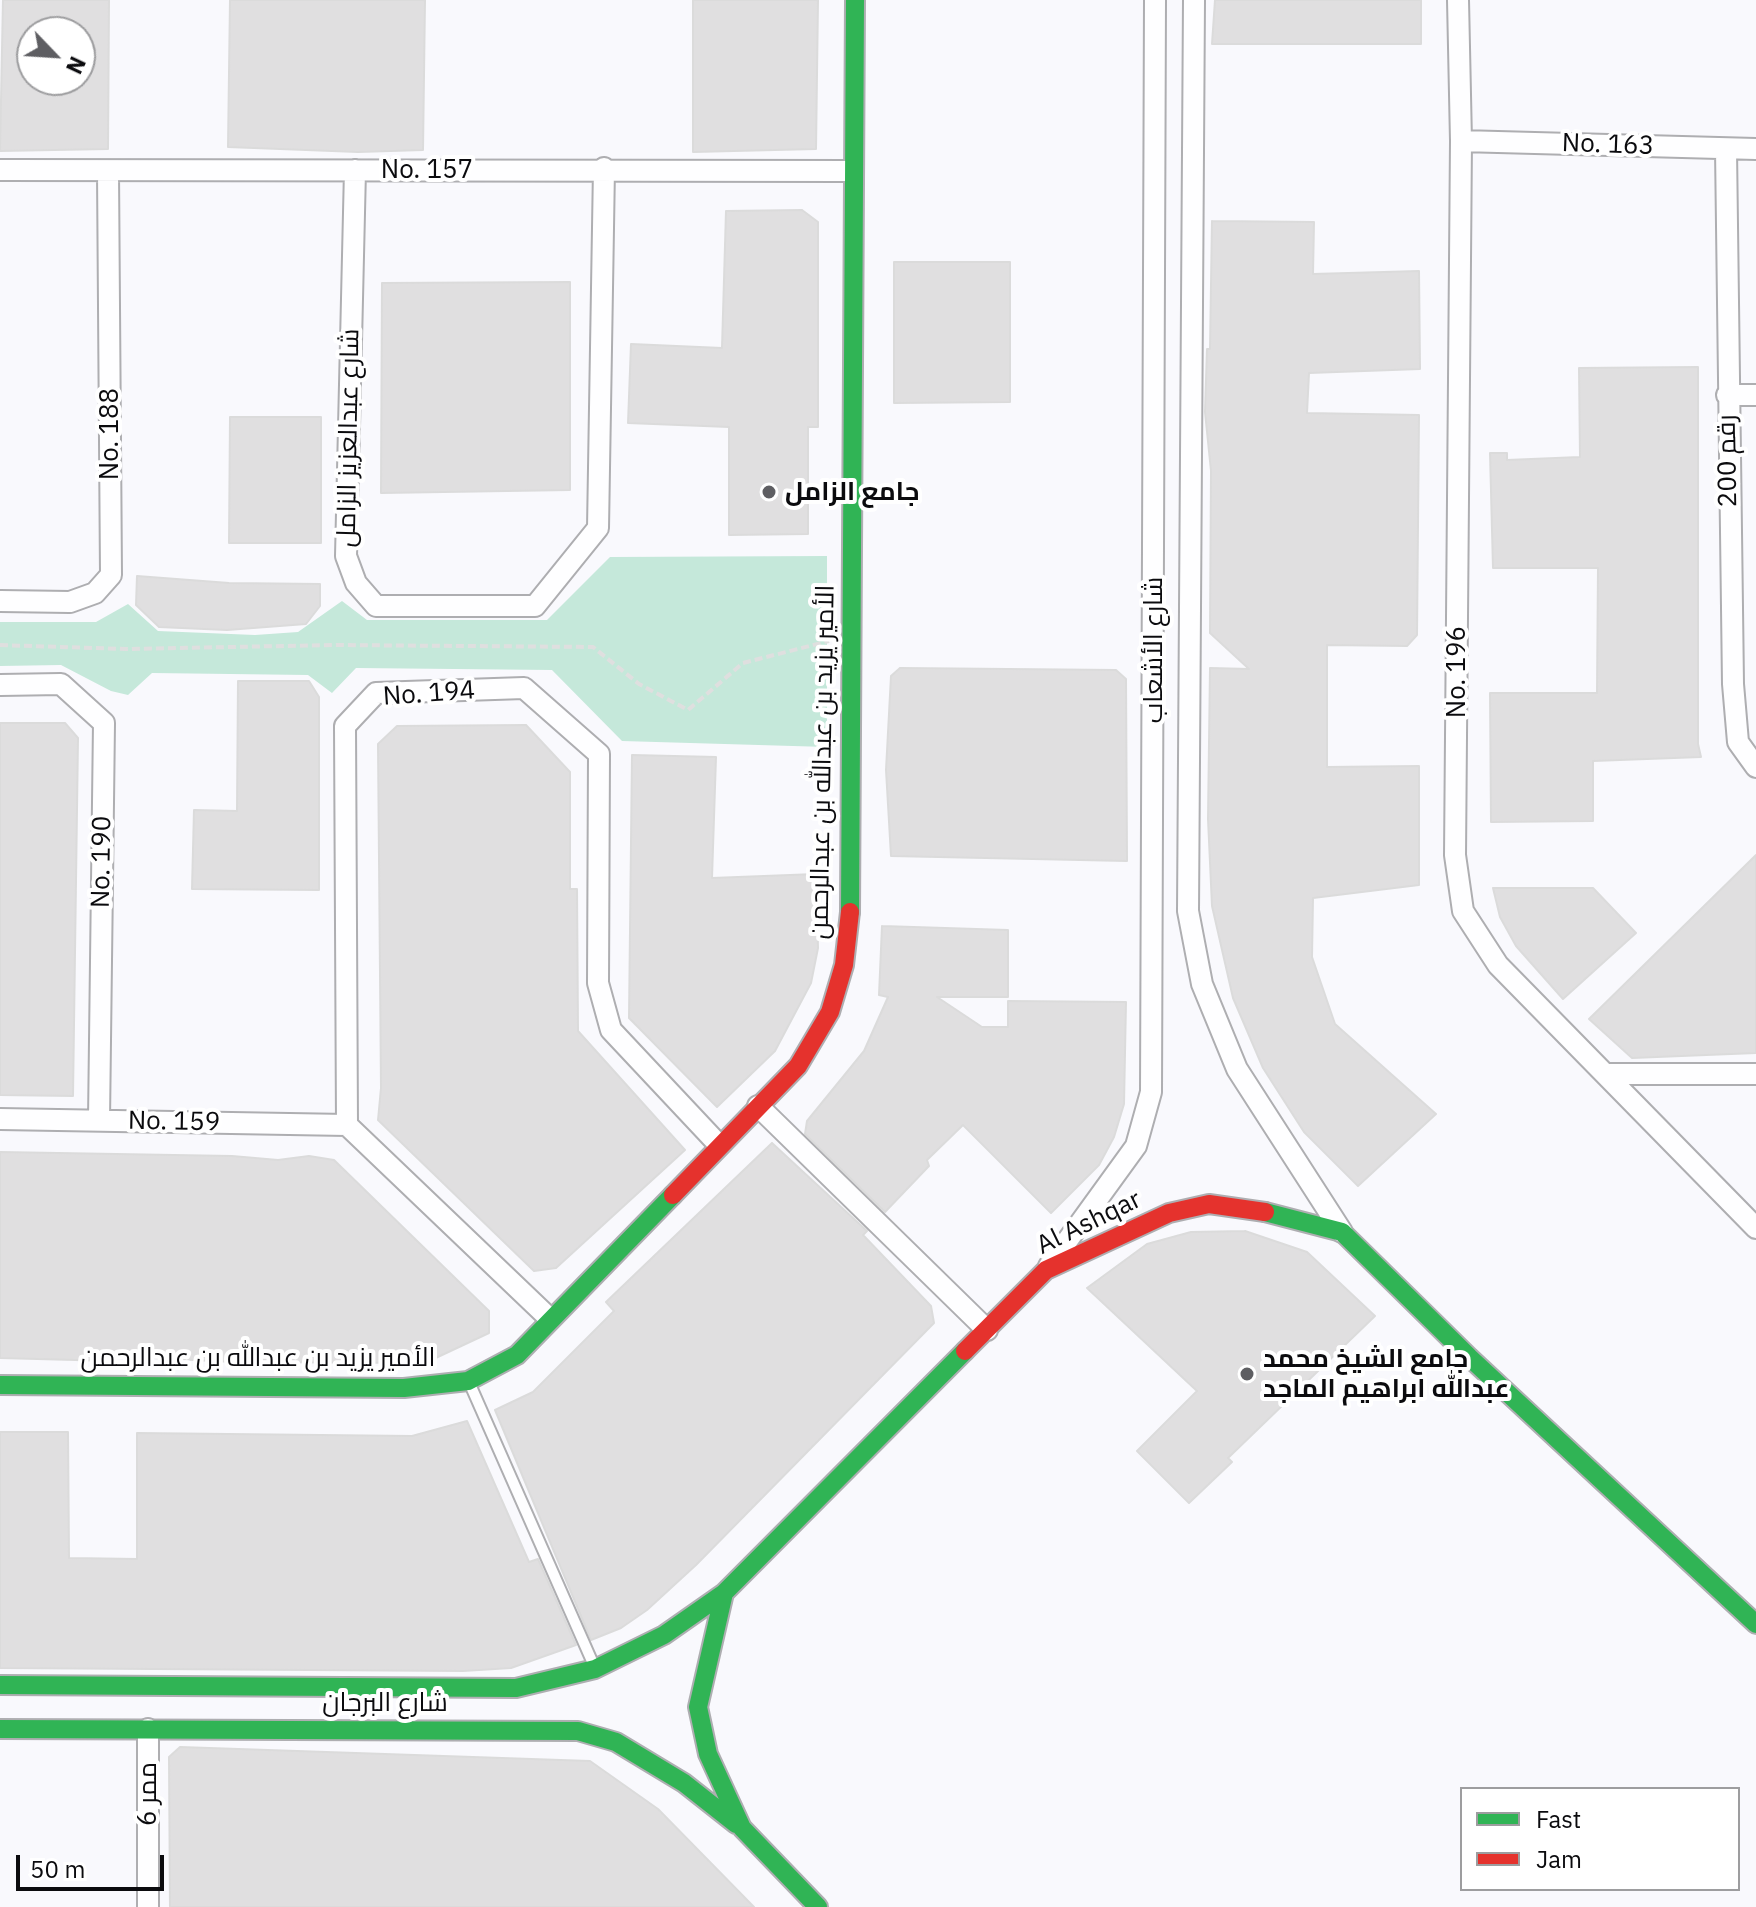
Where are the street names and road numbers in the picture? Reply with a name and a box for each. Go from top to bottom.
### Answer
street label: No. 163 [1561,128,1655,162]
street label: No. 157 [381,154,473,186]
street label: شارع عبدالعزيز الزامل [331,328,367,548]
street label: No. 188 [94,388,126,480]
street label: رقم 200 [1712,414,1744,508]
street label: شارع الأشعاب [1138,577,1170,723]
street label: الأمير يزيد بن عبدالله بن عبدالرحمن [804,584,842,940]
street label: No. 196 [1441,626,1473,718]
street label: No. 194 [382,675,476,713]
street label: No. 190 [86,816,118,908]
street label: No. 159 [128,1106,220,1138]
street label: Al Ashqar [1032,1184,1146,1262]
street label: الأمير يزيد بن عبدالله بن عبدالرحمن [81,1342,435,1374]
street label: شارع البرجان [322,1687,448,1719]
street label: ممر 6 [132,1762,164,1826]

